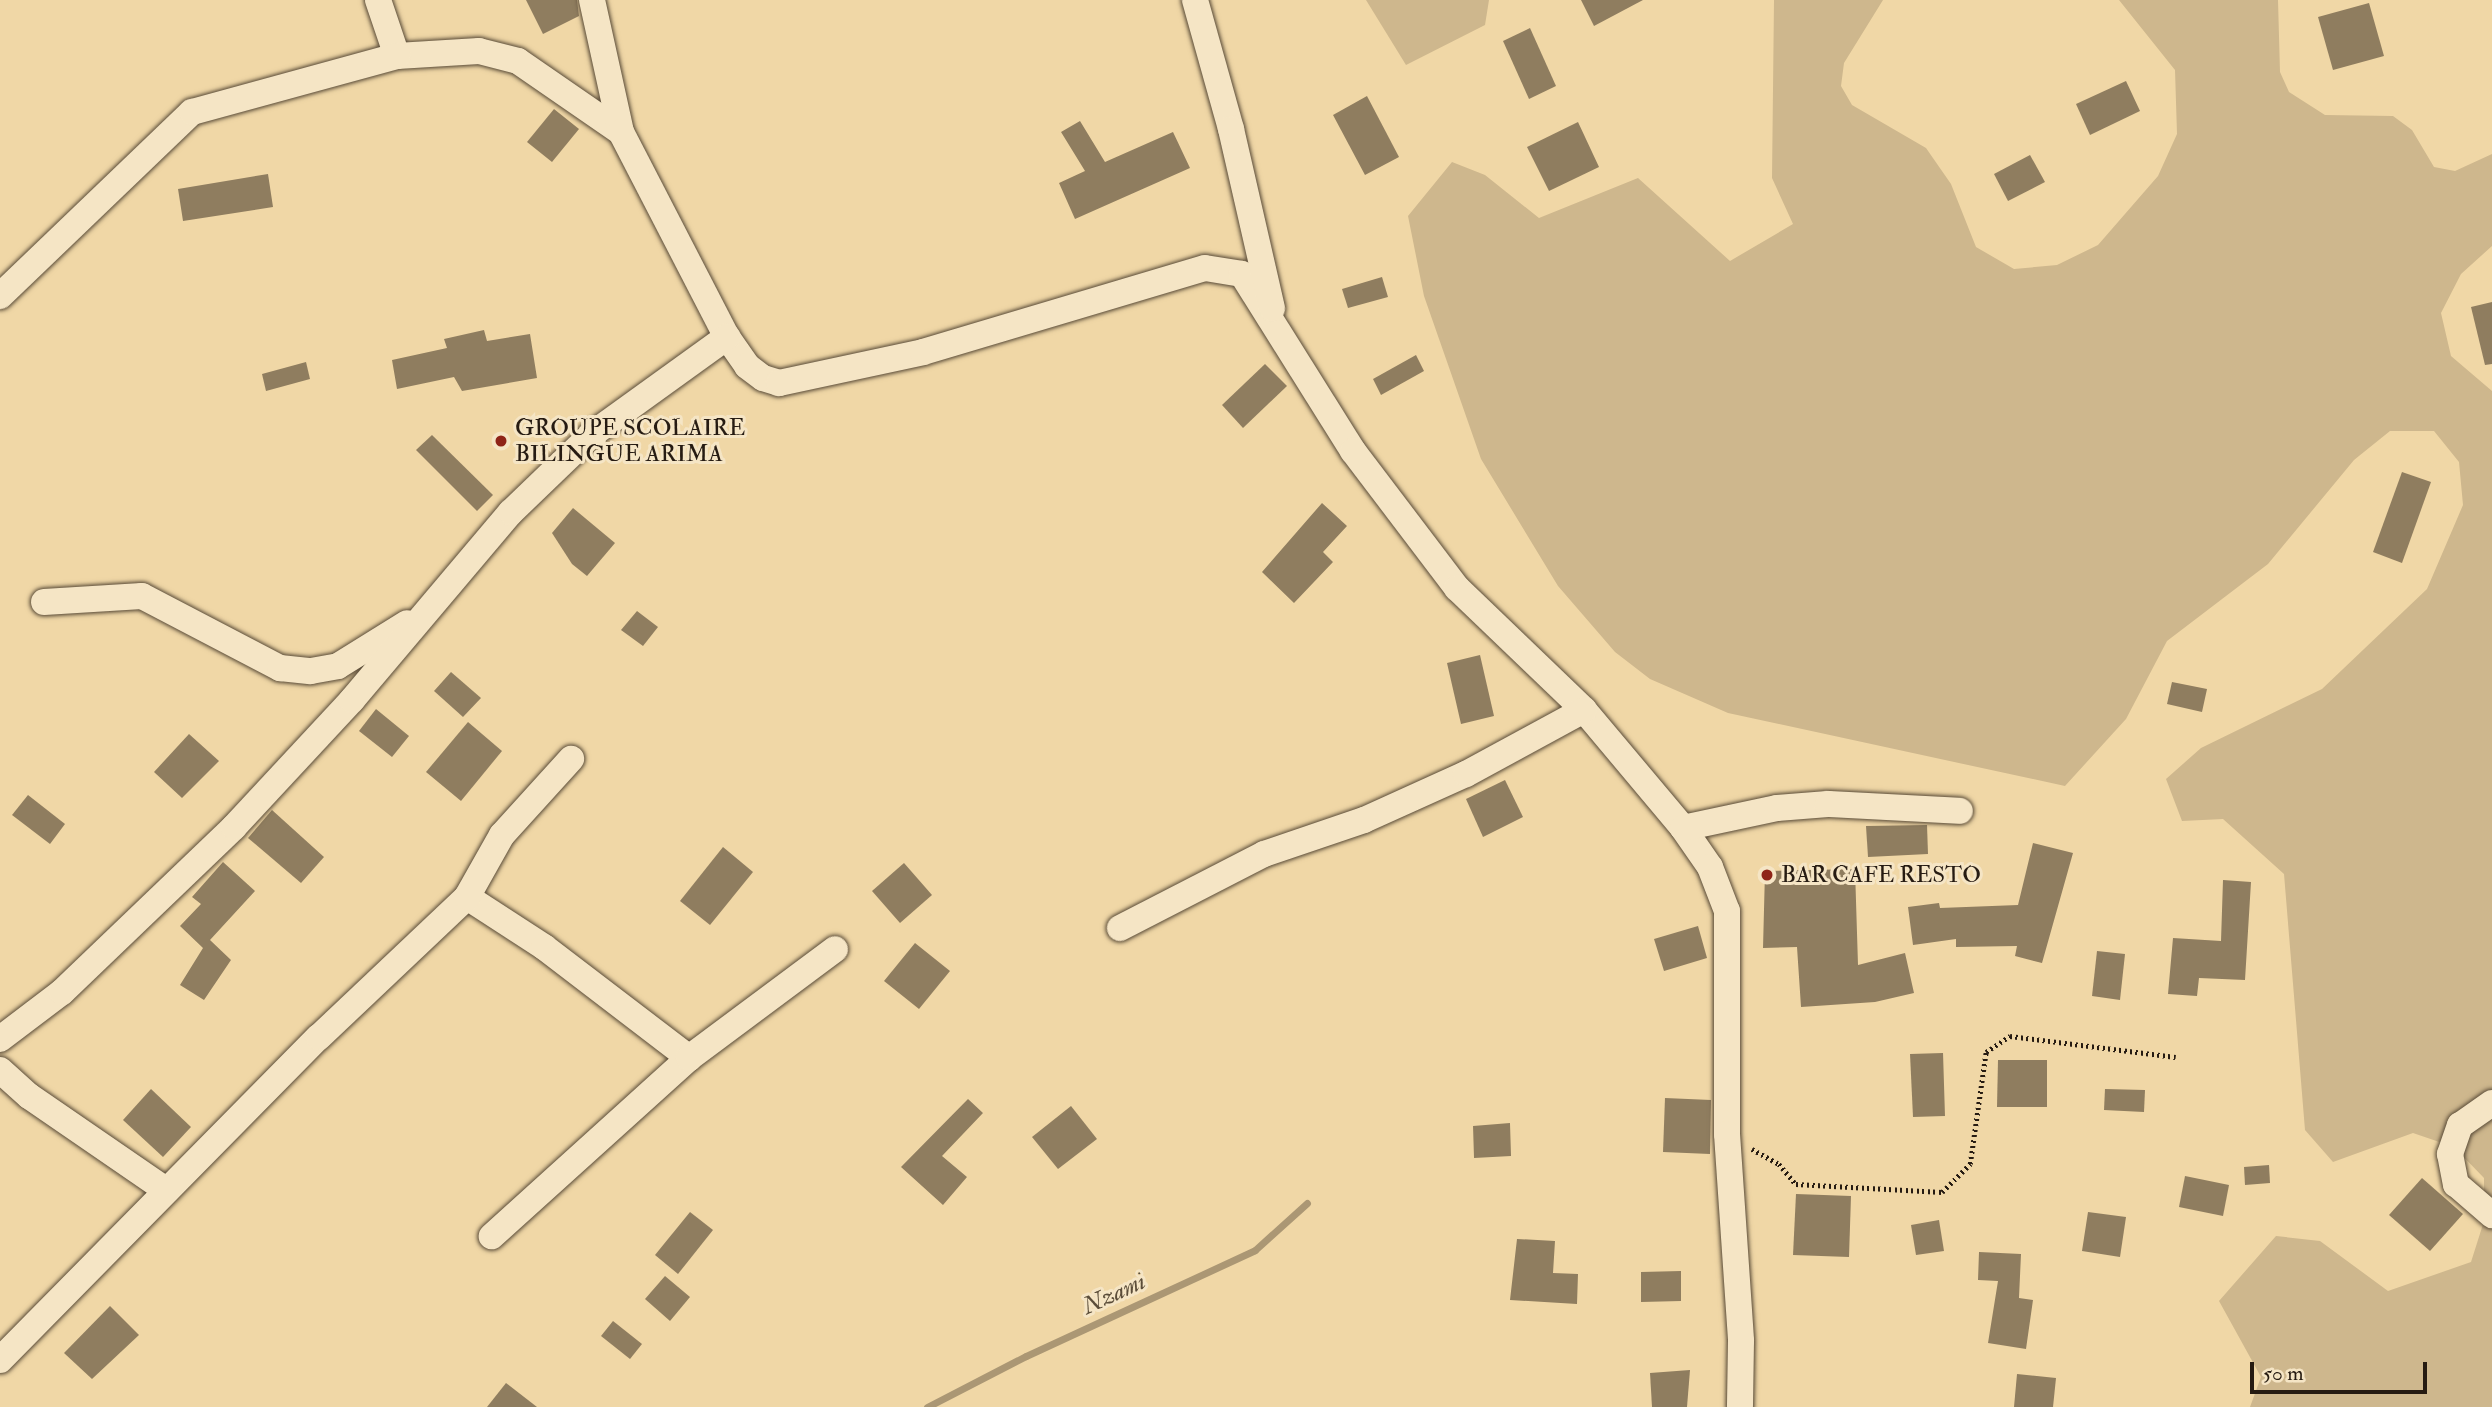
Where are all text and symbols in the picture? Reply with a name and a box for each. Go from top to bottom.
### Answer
place label: GROUPE SCOLAIRE BILINGUE ARIMA [515,414,745,468]
marker: GROUPE SCOLAIRE BILINGUE ARIMA [493,433,509,449]
place label: BAR CAFE RESTO [1781,861,1981,889]
marker: BAR CAFE RESTO [1759,867,1775,883]
water label: Nzami [1078,1267,1150,1321]
scale bar [2254,1348,2431,1392]
text: 50 m [2263,1360,2304,1387]

